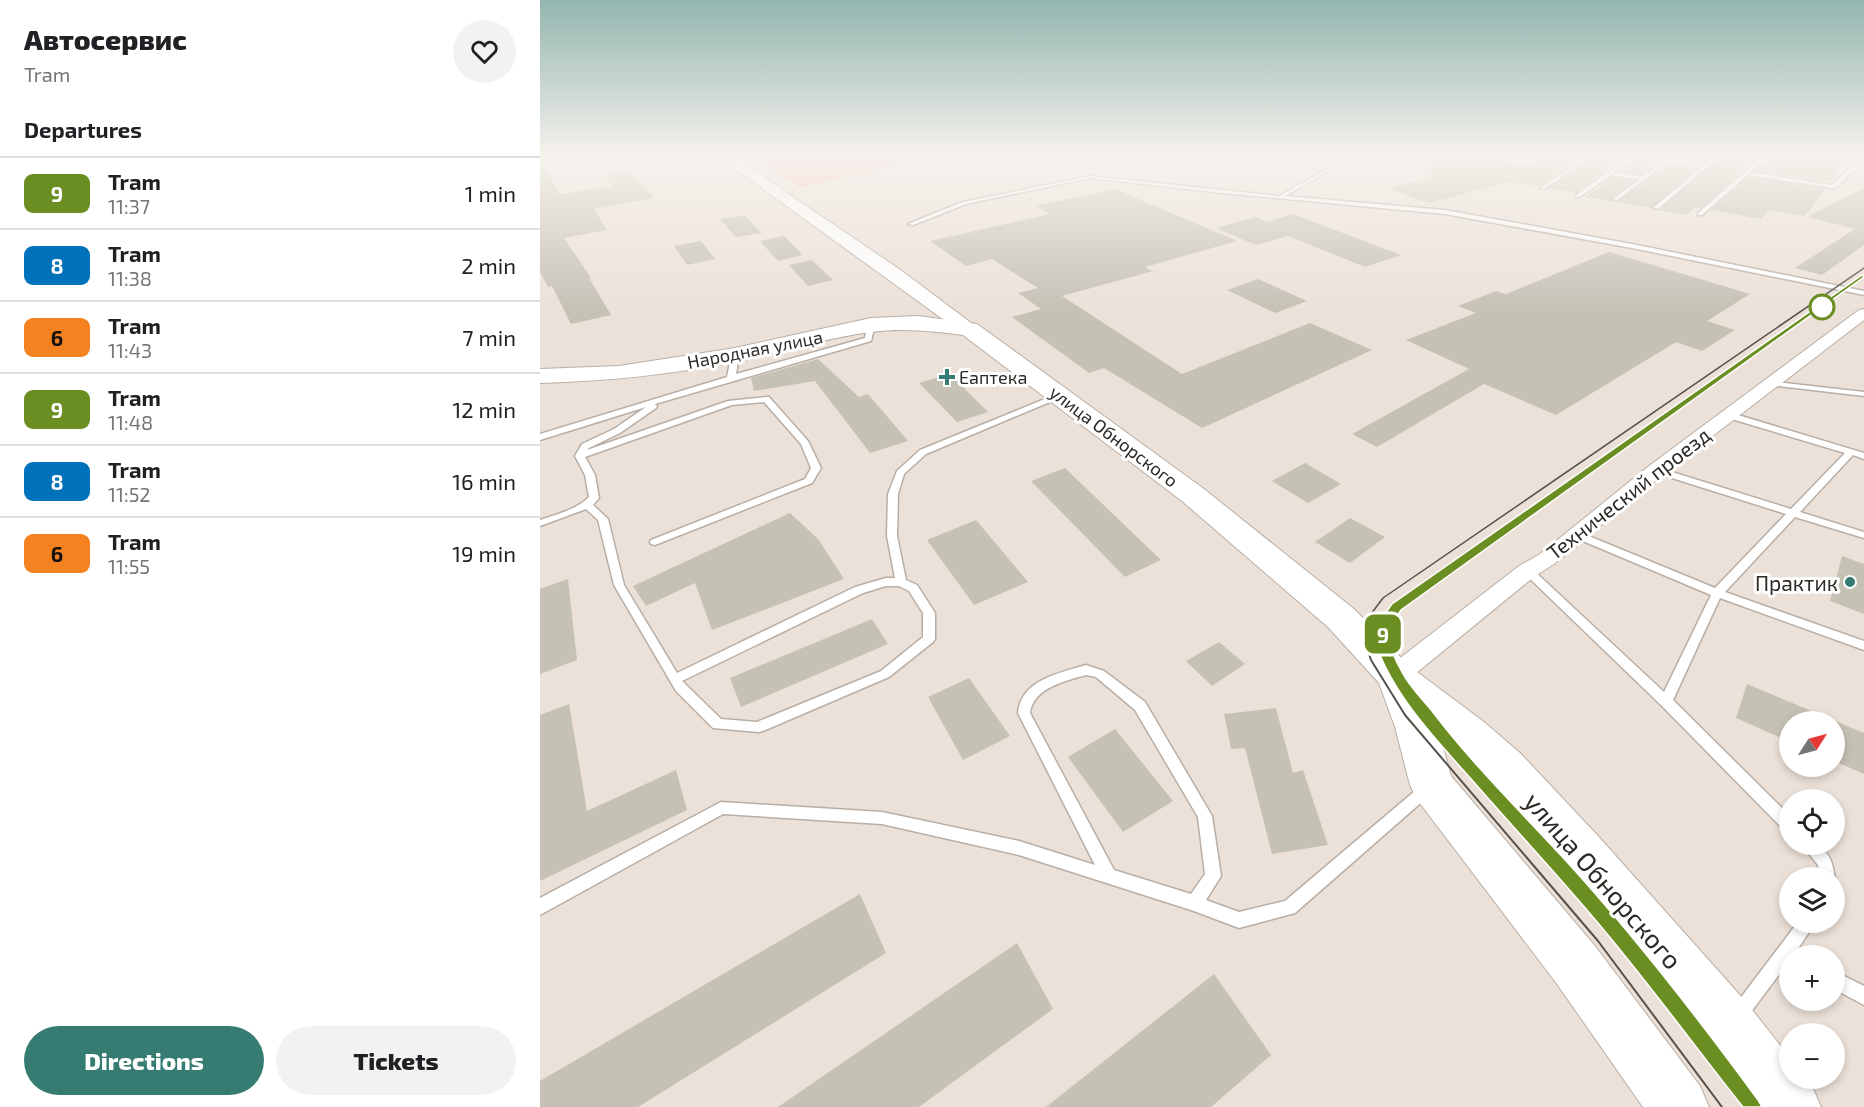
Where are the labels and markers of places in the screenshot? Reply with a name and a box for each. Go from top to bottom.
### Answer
unlabelled marker [1809,294,1835,320]
place label: Еаптека [959,366,1027,388]
marker: Еаптека [940,370,954,384]
place label: Практик [1755,570,1838,595]
marker: Практик [1843,575,1857,589]

